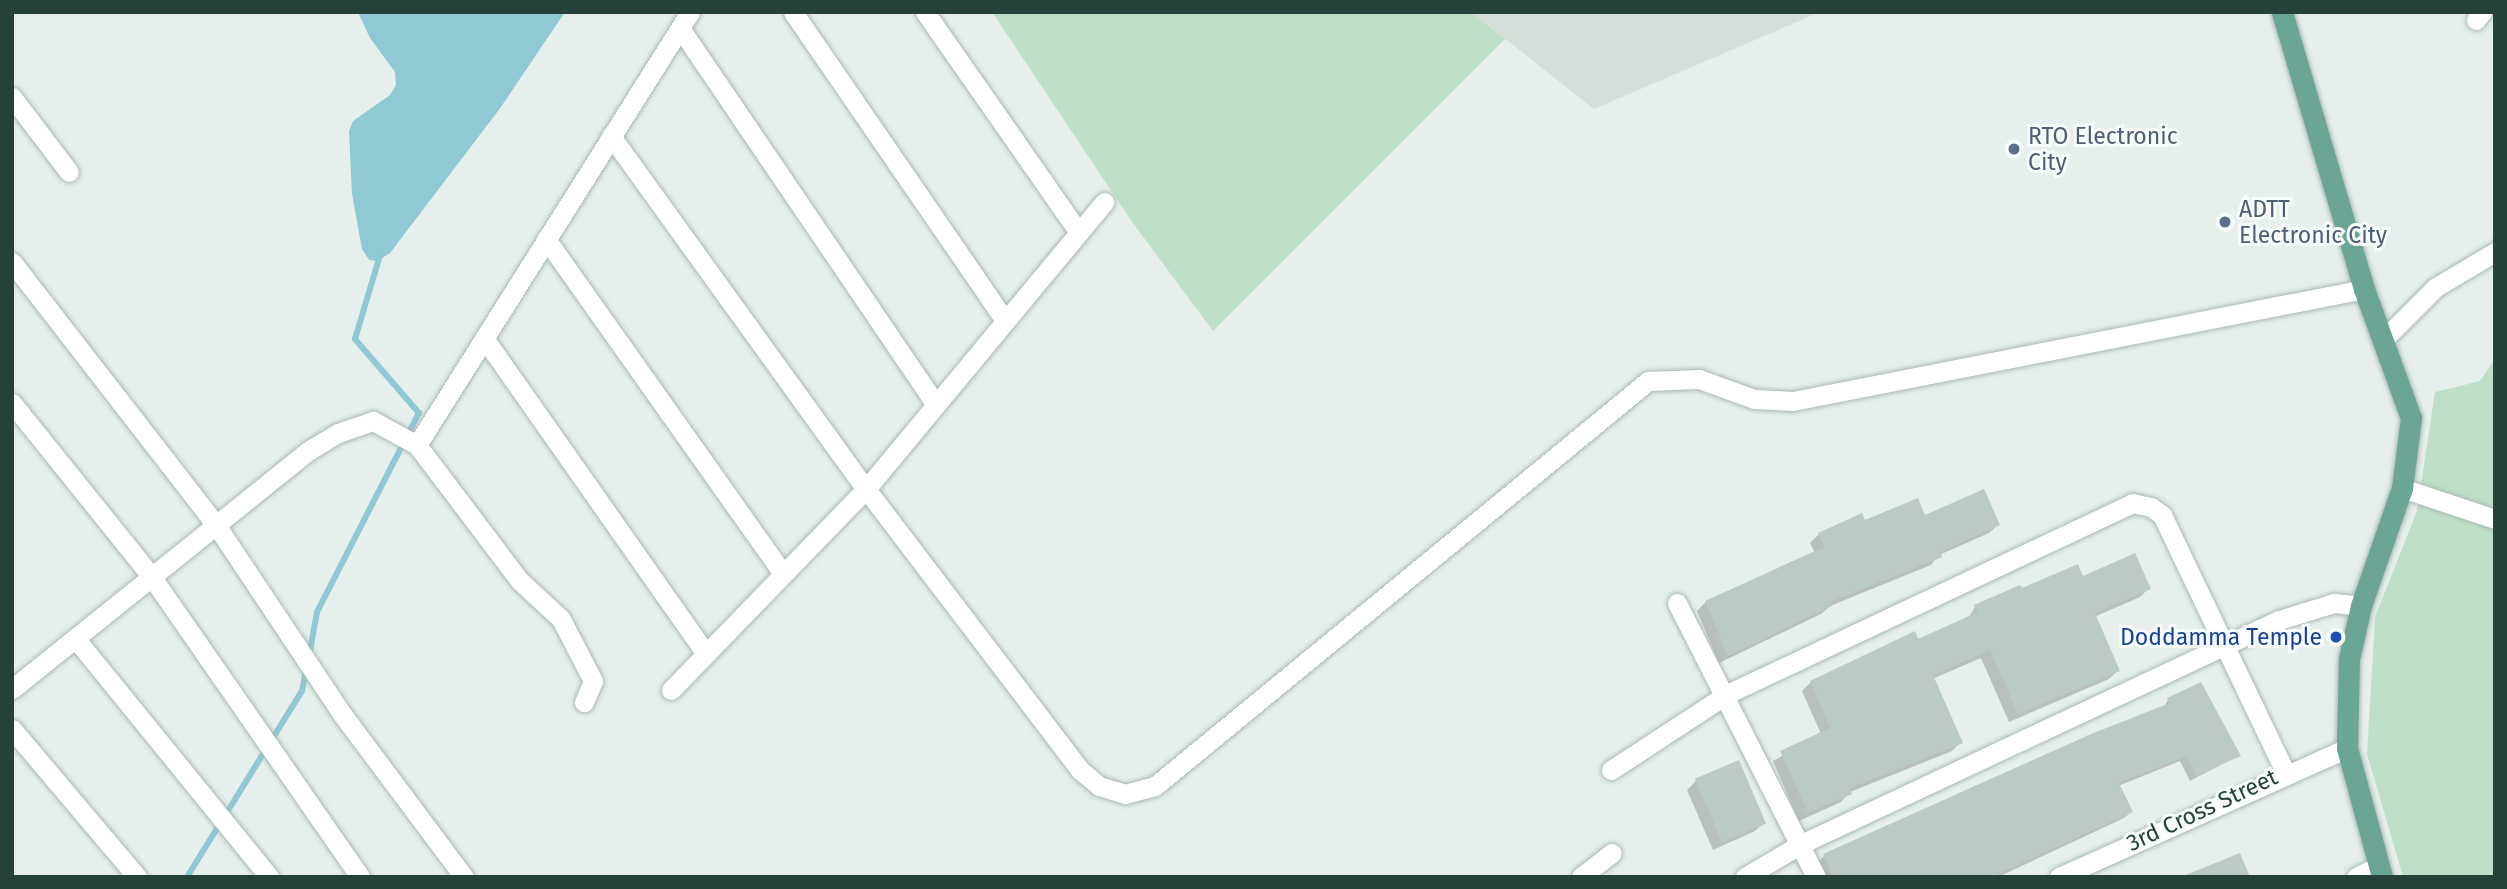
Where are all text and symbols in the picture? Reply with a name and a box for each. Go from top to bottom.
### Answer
place label: RTO Electronic City [2028,122,2178,176]
marker: RTO Electronic City [2006,141,2022,157]
place label: ADTT Electronic City [2239,195,2387,249]
marker: ADTT Electronic City [2217,214,2233,230]
place label: Doddamma Temple [2120,623,2322,651]
marker: Doddamma Temple [2328,629,2344,645]
street label: 3rd Cross Street [2122,763,2282,857]

